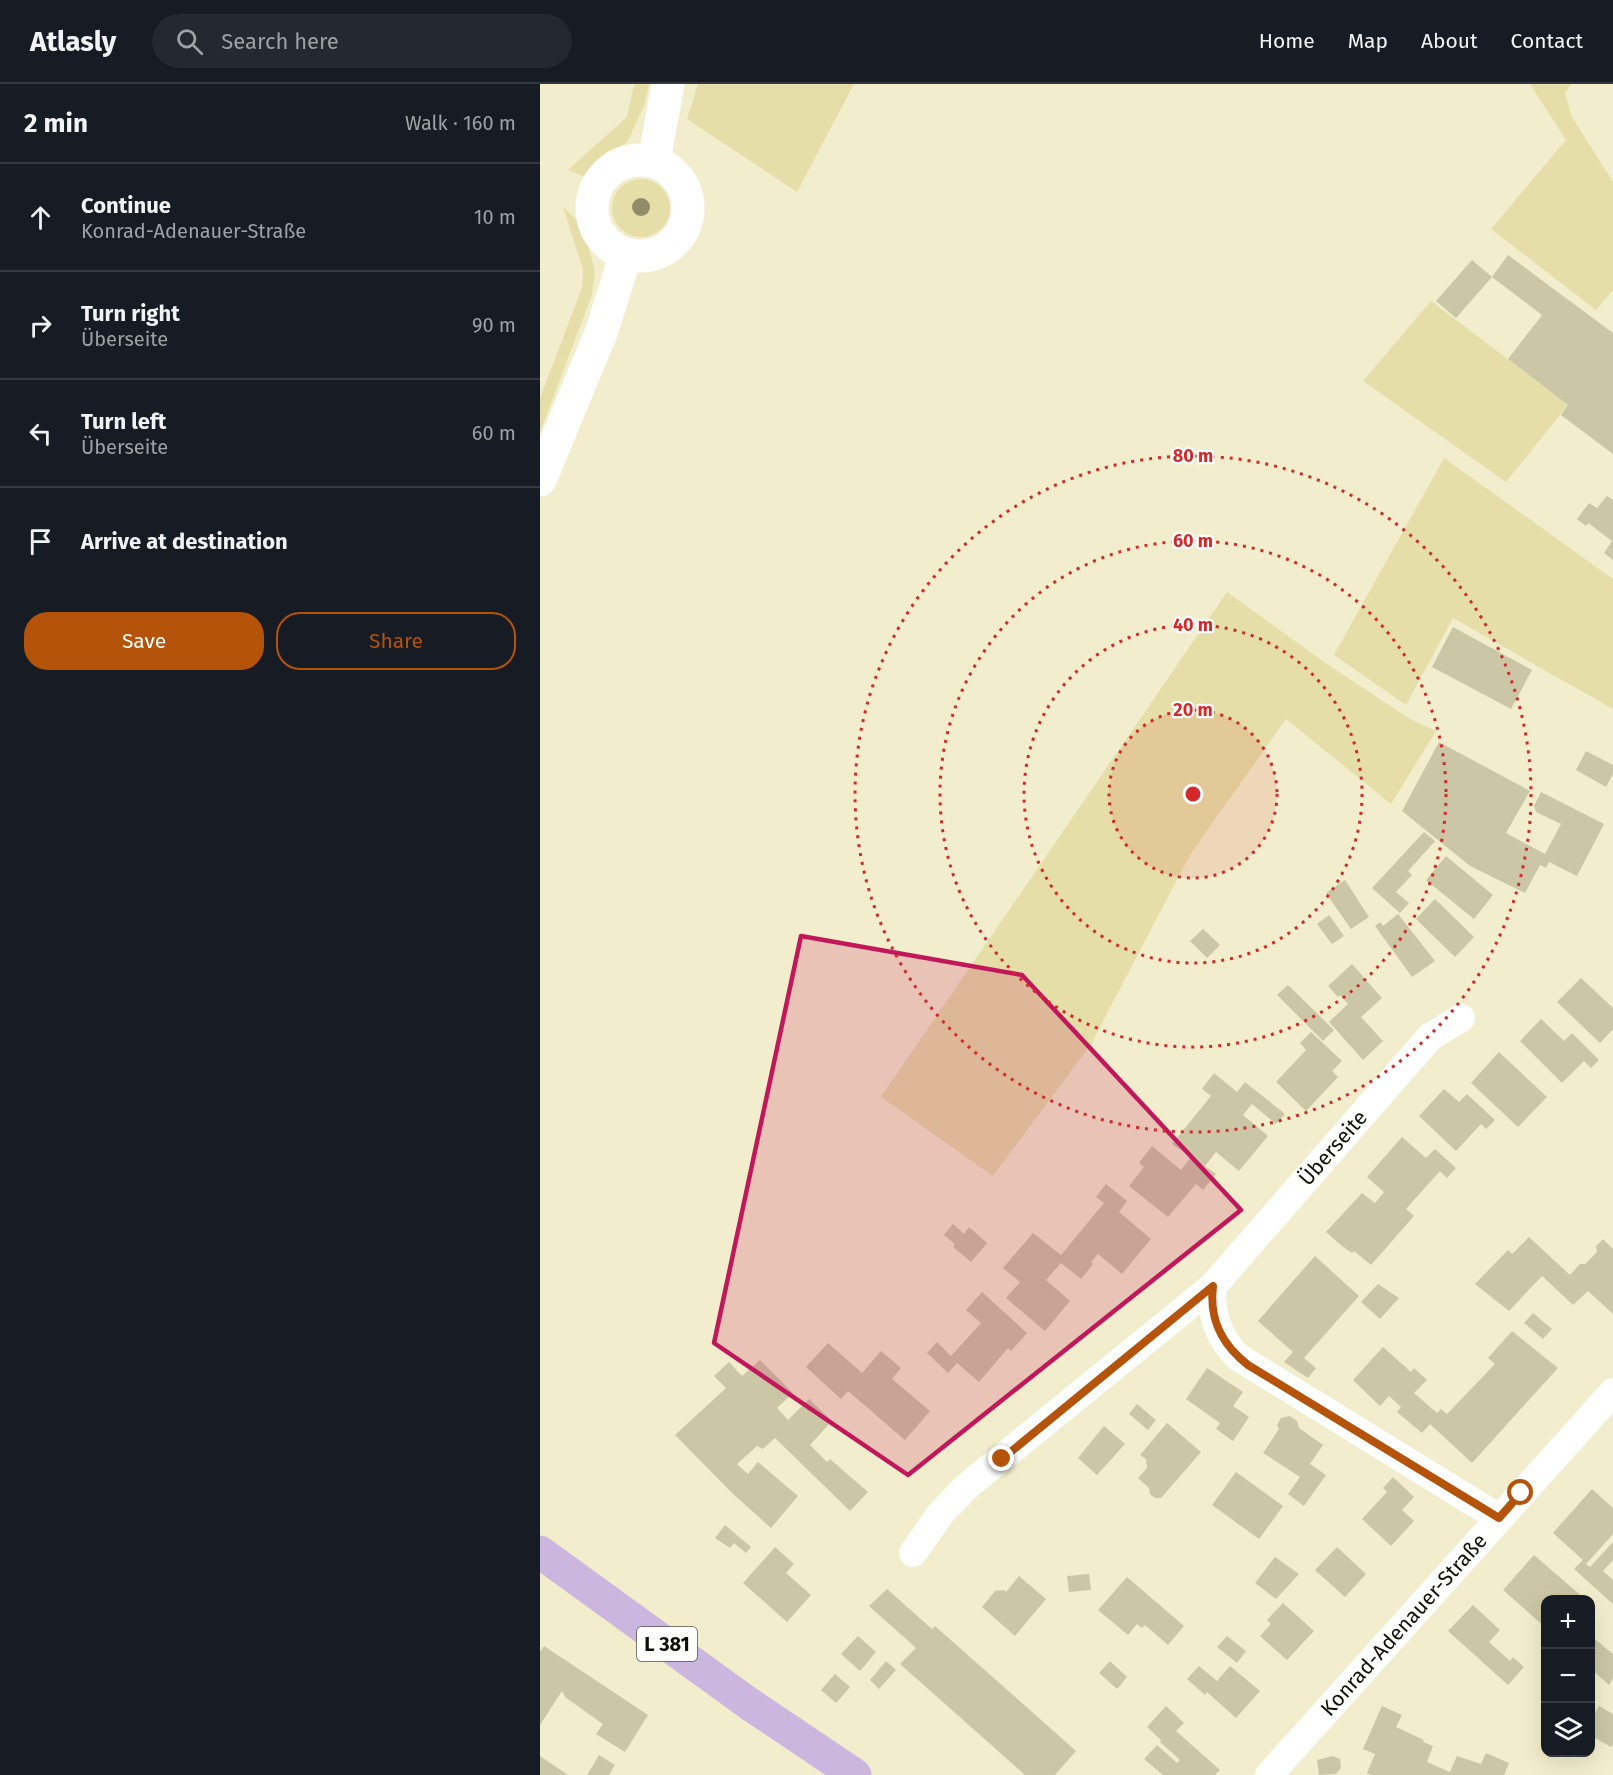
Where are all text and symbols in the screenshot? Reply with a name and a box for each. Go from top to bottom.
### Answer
search box [152,14,572,68]
text: Atlasly [30,25,116,58]
icon: search [173,25,206,58]
text: Search here [221,28,339,55]
text: Home [1259,28,1315,54]
text: Map [1348,28,1388,54]
text: About [1421,28,1478,54]
text: Contact [1511,28,1583,54]
text: 2 min [24,108,88,139]
text: Walk · 160 m [405,111,516,135]
text: Continue [81,192,171,219]
icon: ahead [24,201,57,234]
text: 10 m [474,205,516,229]
text: Konrad-Adenauer-Straße [81,219,306,243]
text: Turn right [81,300,180,327]
icon: right [24,309,57,342]
text: 90 m [472,313,516,337]
text: Überseite [81,327,168,351]
text: Turn left [81,408,166,435]
icon: left [24,417,57,450]
text: 60 m [472,421,516,445]
text: Überseite [81,435,168,459]
text: 80 m [1173,445,1213,467]
icon: arrive [24,525,57,558]
text: Arrive at destination [81,528,288,555]
text: 60 m [1173,530,1213,552]
button: Save [24,612,264,670]
button: Share [276,612,516,670]
text: 40 m [1173,614,1213,636]
text: 20 m [1173,699,1213,721]
centre of rings [1183,784,1203,804]
street label: Überseite [1293,1105,1373,1191]
route end [988,1445,1014,1471]
route start [1507,1479,1533,1505]
street label: Konrad-Adenauer-Straße [1315,1528,1493,1721]
map controls [1541,1595,1595,1757]
button: + [1541,1595,1595,1649]
road number: L 381 [637,1627,697,1661]
button: − [1541,1649,1595,1703]
button: layers [1541,1703,1595,1757]

